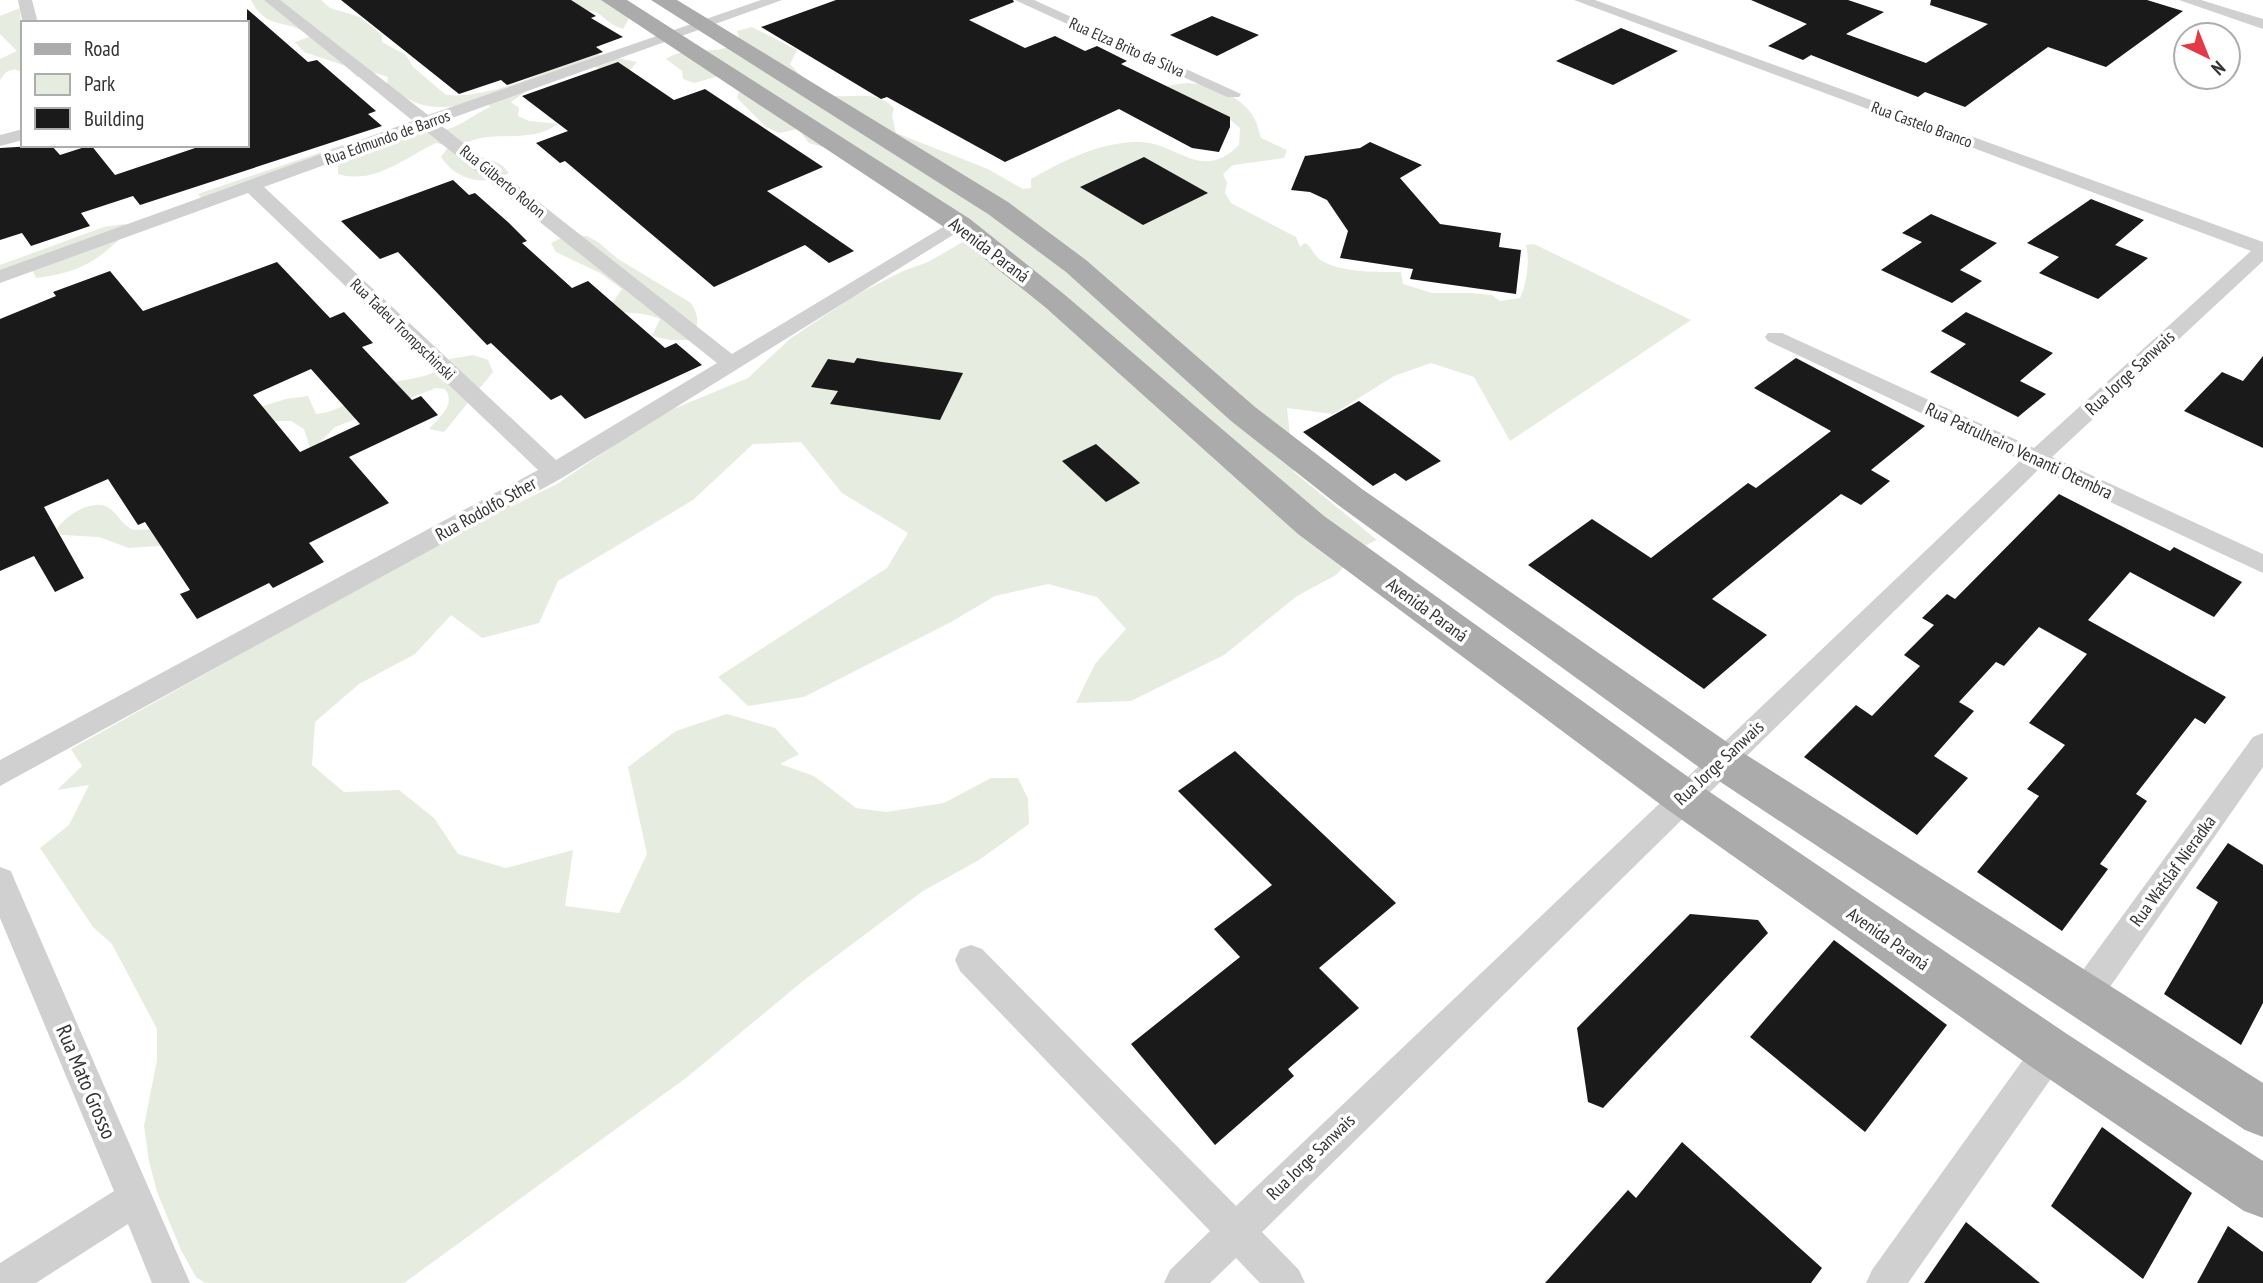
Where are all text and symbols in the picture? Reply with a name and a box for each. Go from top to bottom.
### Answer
street label: Rua Elza Brito da Silva [1066,13,1188,81]
legend [21,21,248,147]
north arrow [2172,21,2242,91]
text: Road [84,35,120,62]
text: N [2207,56,2231,81]
text: Park [84,70,115,97]
street label: Rua Castelo Branco [1869,96,1975,152]
text: Building [84,105,144,132]
street label: Rua Edmundo de Barros [322,105,452,169]
street label: Rua Gilberto Rolon [456,140,550,222]
street label: Avenida Paraná [944,212,1034,287]
street label: Rua Tadeu Trompschinski [346,274,460,384]
street label: Rua Jorge Sanwais [2080,325,2179,420]
street label: Rua Patrulheiro Venanti Otembra [1922,397,2116,504]
street label: Rua Rodolfo Sther [431,471,540,546]
street label: Avenida Paraná [1382,572,1473,647]
street label: Rua Jorge Sanwais [1669,715,1768,810]
street label: Rua Watslaf Nieradka [2125,811,2221,931]
street label: Avenida Paraná [1843,902,1934,975]
street label: Rua Mato Grosso [50,1021,123,1143]
street label: Rua Jorge Sanwais [1262,1109,1360,1205]

